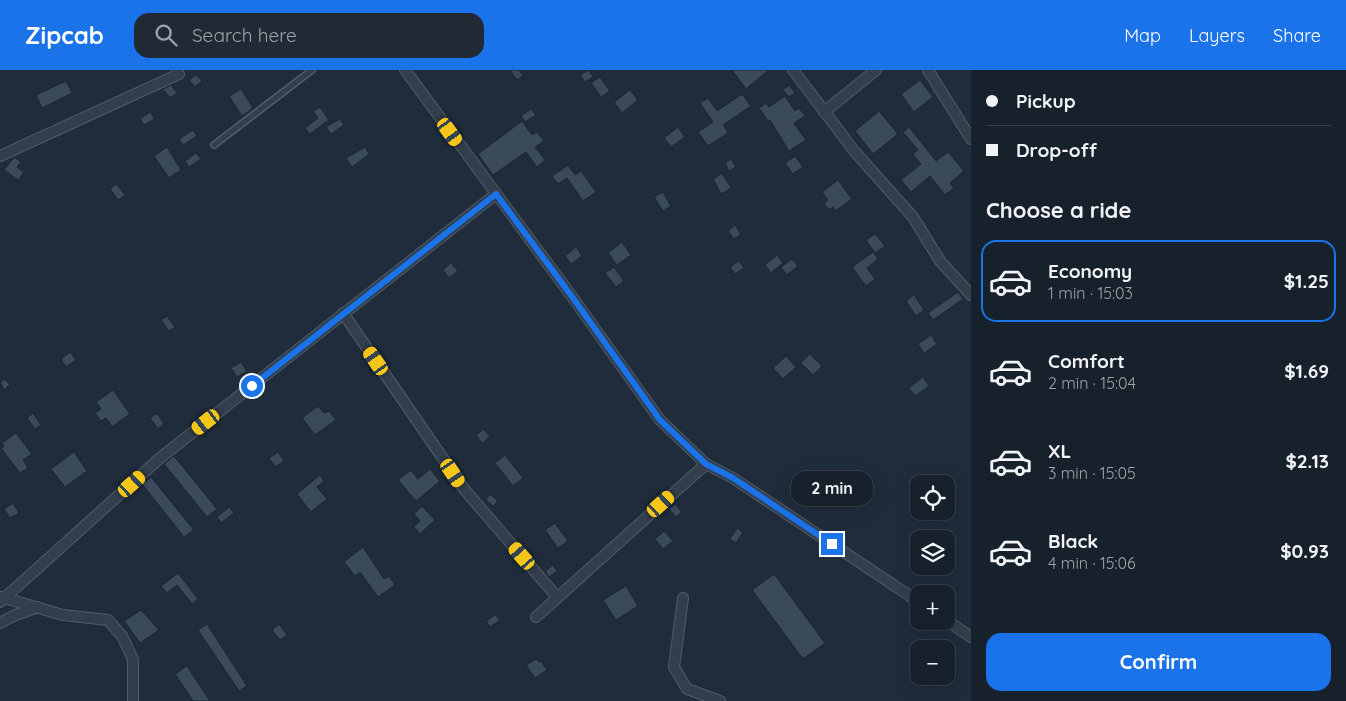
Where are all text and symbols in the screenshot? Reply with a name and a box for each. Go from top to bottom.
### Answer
search box [134,13,484,58]
text: Zipcab [25,20,104,50]
icon: search [152,21,180,49]
text: Search here [192,23,297,47]
text: Map [1124,24,1161,47]
text: Layers [1189,24,1245,47]
text: Share [1273,24,1321,47]
text: Pickup [1016,89,1076,113]
car [435,115,464,149]
text: Drop-off [1016,138,1097,162]
text: Choose a ride [986,196,1131,224]
icon: car [988,259,1033,304]
text: Economy [1048,259,1132,283]
text: $1.25 [1284,269,1329,293]
text: 1 min · 15:03 [1048,283,1133,303]
car [361,344,390,378]
icon: car [988,349,1033,394]
text: Comfort [1048,349,1125,373]
text: $1.69 [1284,359,1329,383]
text: 2 min · 15:04 [1048,373,1136,393]
route start [241,375,263,397]
car [189,407,222,437]
icon: car [988,439,1033,484]
text: XL [1048,439,1071,463]
text: $2.13 [1285,449,1329,473]
car [438,456,467,490]
text: 3 min · 15:05 [1048,463,1136,483]
car [115,468,148,500]
callout: 2 min [791,472,873,506]
map controls [910,475,955,685]
button: locate [910,475,955,520]
text: 2 min [811,478,853,498]
car [644,488,677,520]
icon: car [988,529,1033,574]
text: Black [1048,529,1098,553]
button: layers [910,530,955,575]
route end [821,533,843,555]
text: $0.93 [1280,539,1329,563]
car [506,540,537,572]
text: 4 min · 15:06 [1048,553,1136,573]
button: + [910,585,955,630]
button: Confirm [986,633,1331,691]
button: − [910,640,955,685]

